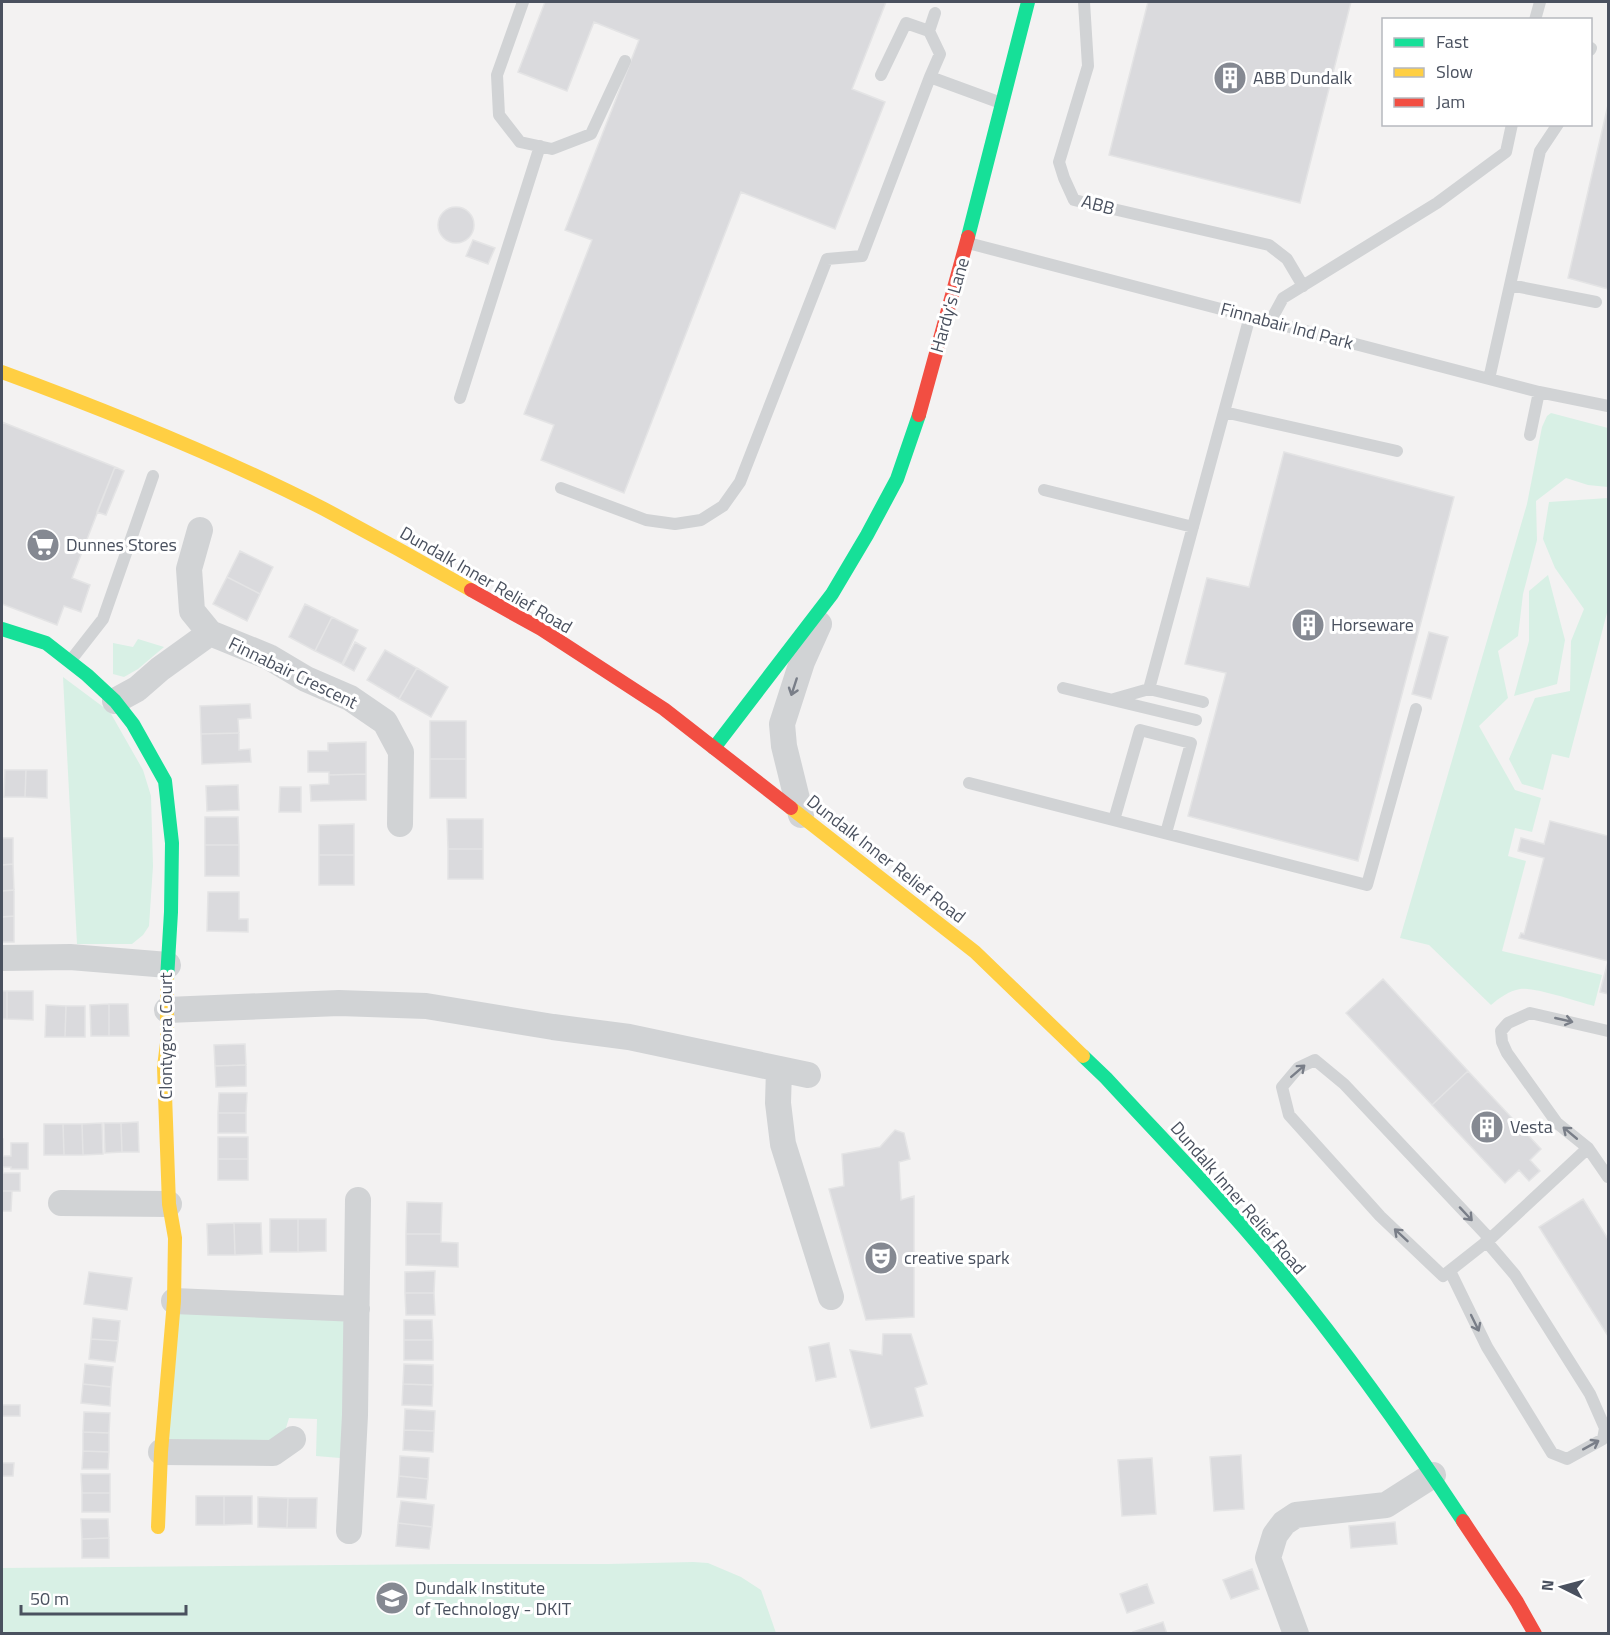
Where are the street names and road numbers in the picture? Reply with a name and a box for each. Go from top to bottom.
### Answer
street label: ABB [1079,187,1118,222]
street label: Hardy's Lane [923,254,976,356]
street label: Finnabair Ind Park [1218,295,1357,356]
street label: Dundalk Inner Relief Road [395,519,578,640]
street label: Finnabair Crescent [224,630,363,716]
street label: Dundalk Inner Relief Road [801,788,972,929]
street label: Clontygora Court [152,972,179,1100]
street label: Dundalk Inner Relief Road [1164,1115,1313,1280]

